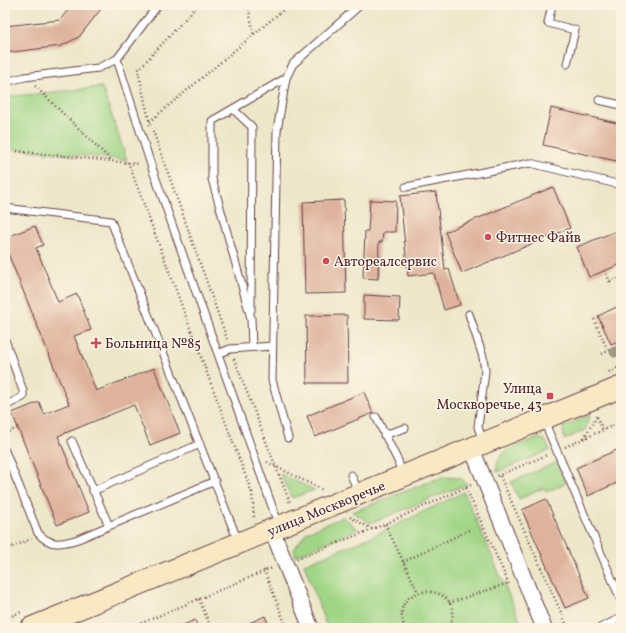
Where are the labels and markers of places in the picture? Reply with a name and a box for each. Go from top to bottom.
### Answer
place label: Фитнес Файв [496,229,581,248]
marker: Фитнес Файв [483,232,493,242]
place label: Автореалсервис [334,253,437,272]
marker: Автореалсервис [321,256,331,266]
place label: Больница №85 [105,335,201,354]
marker: Больница №85 [90,337,102,349]
place label: Улица Москворечье, 43 [437,380,542,415]
marker: Улица Москворечье, 43 [545,391,555,401]

